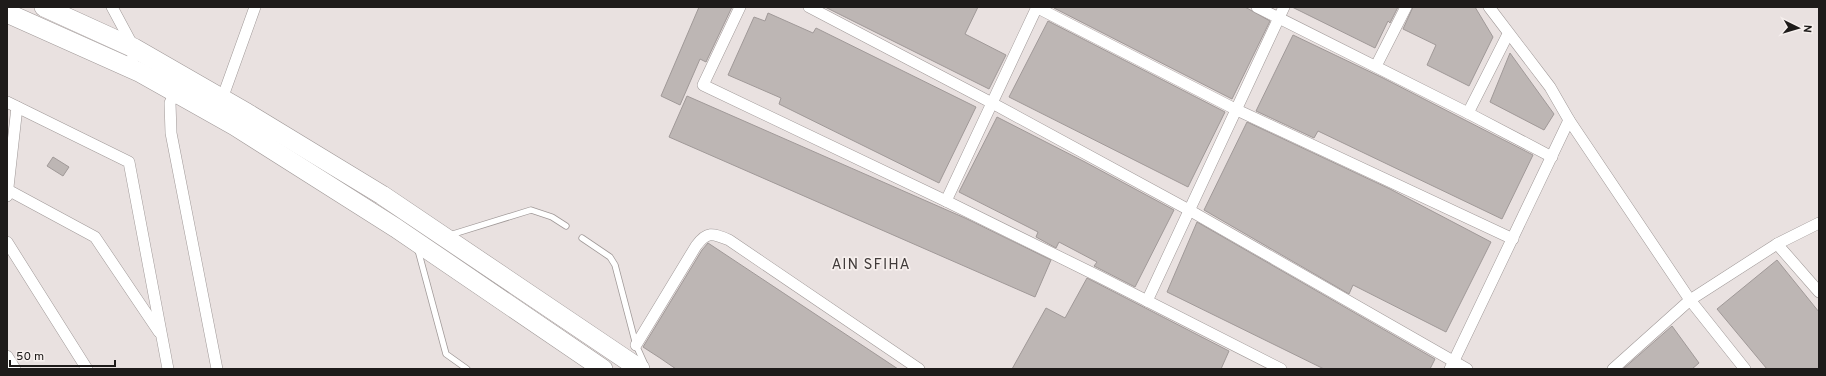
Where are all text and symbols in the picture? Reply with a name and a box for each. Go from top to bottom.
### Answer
north arrow [1778,8,1818,48]
text: N [1800,24,1814,33]
district label: AIN SFIHA [831,256,911,275]
scale bar [10,342,115,368]
text: 50 m [16,349,44,365]

